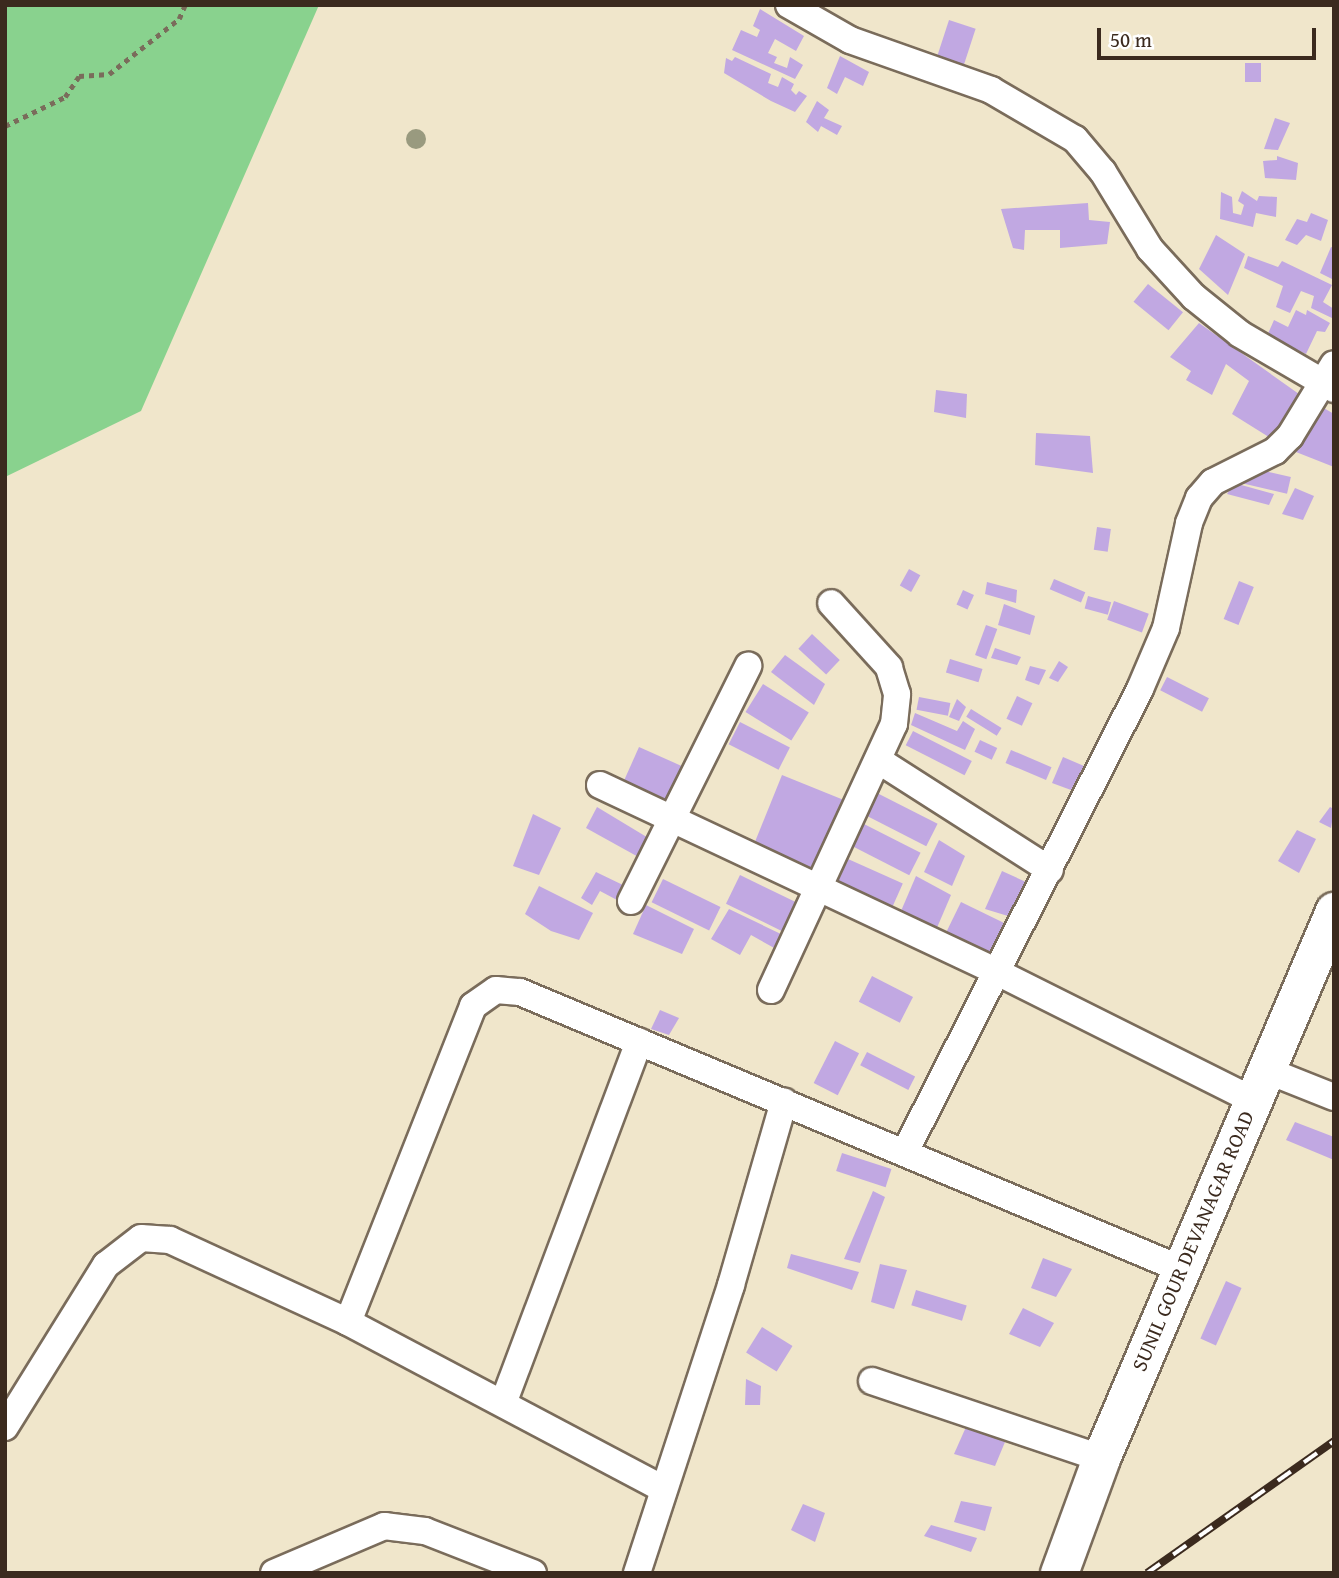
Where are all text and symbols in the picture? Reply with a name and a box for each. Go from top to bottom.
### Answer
scale bar [1101,14,1320,58]
text: 50 m [1110,24,1152,55]
street label: SUNIL GOUR DEVANAGAR ROAD [1127,1107,1259,1375]

